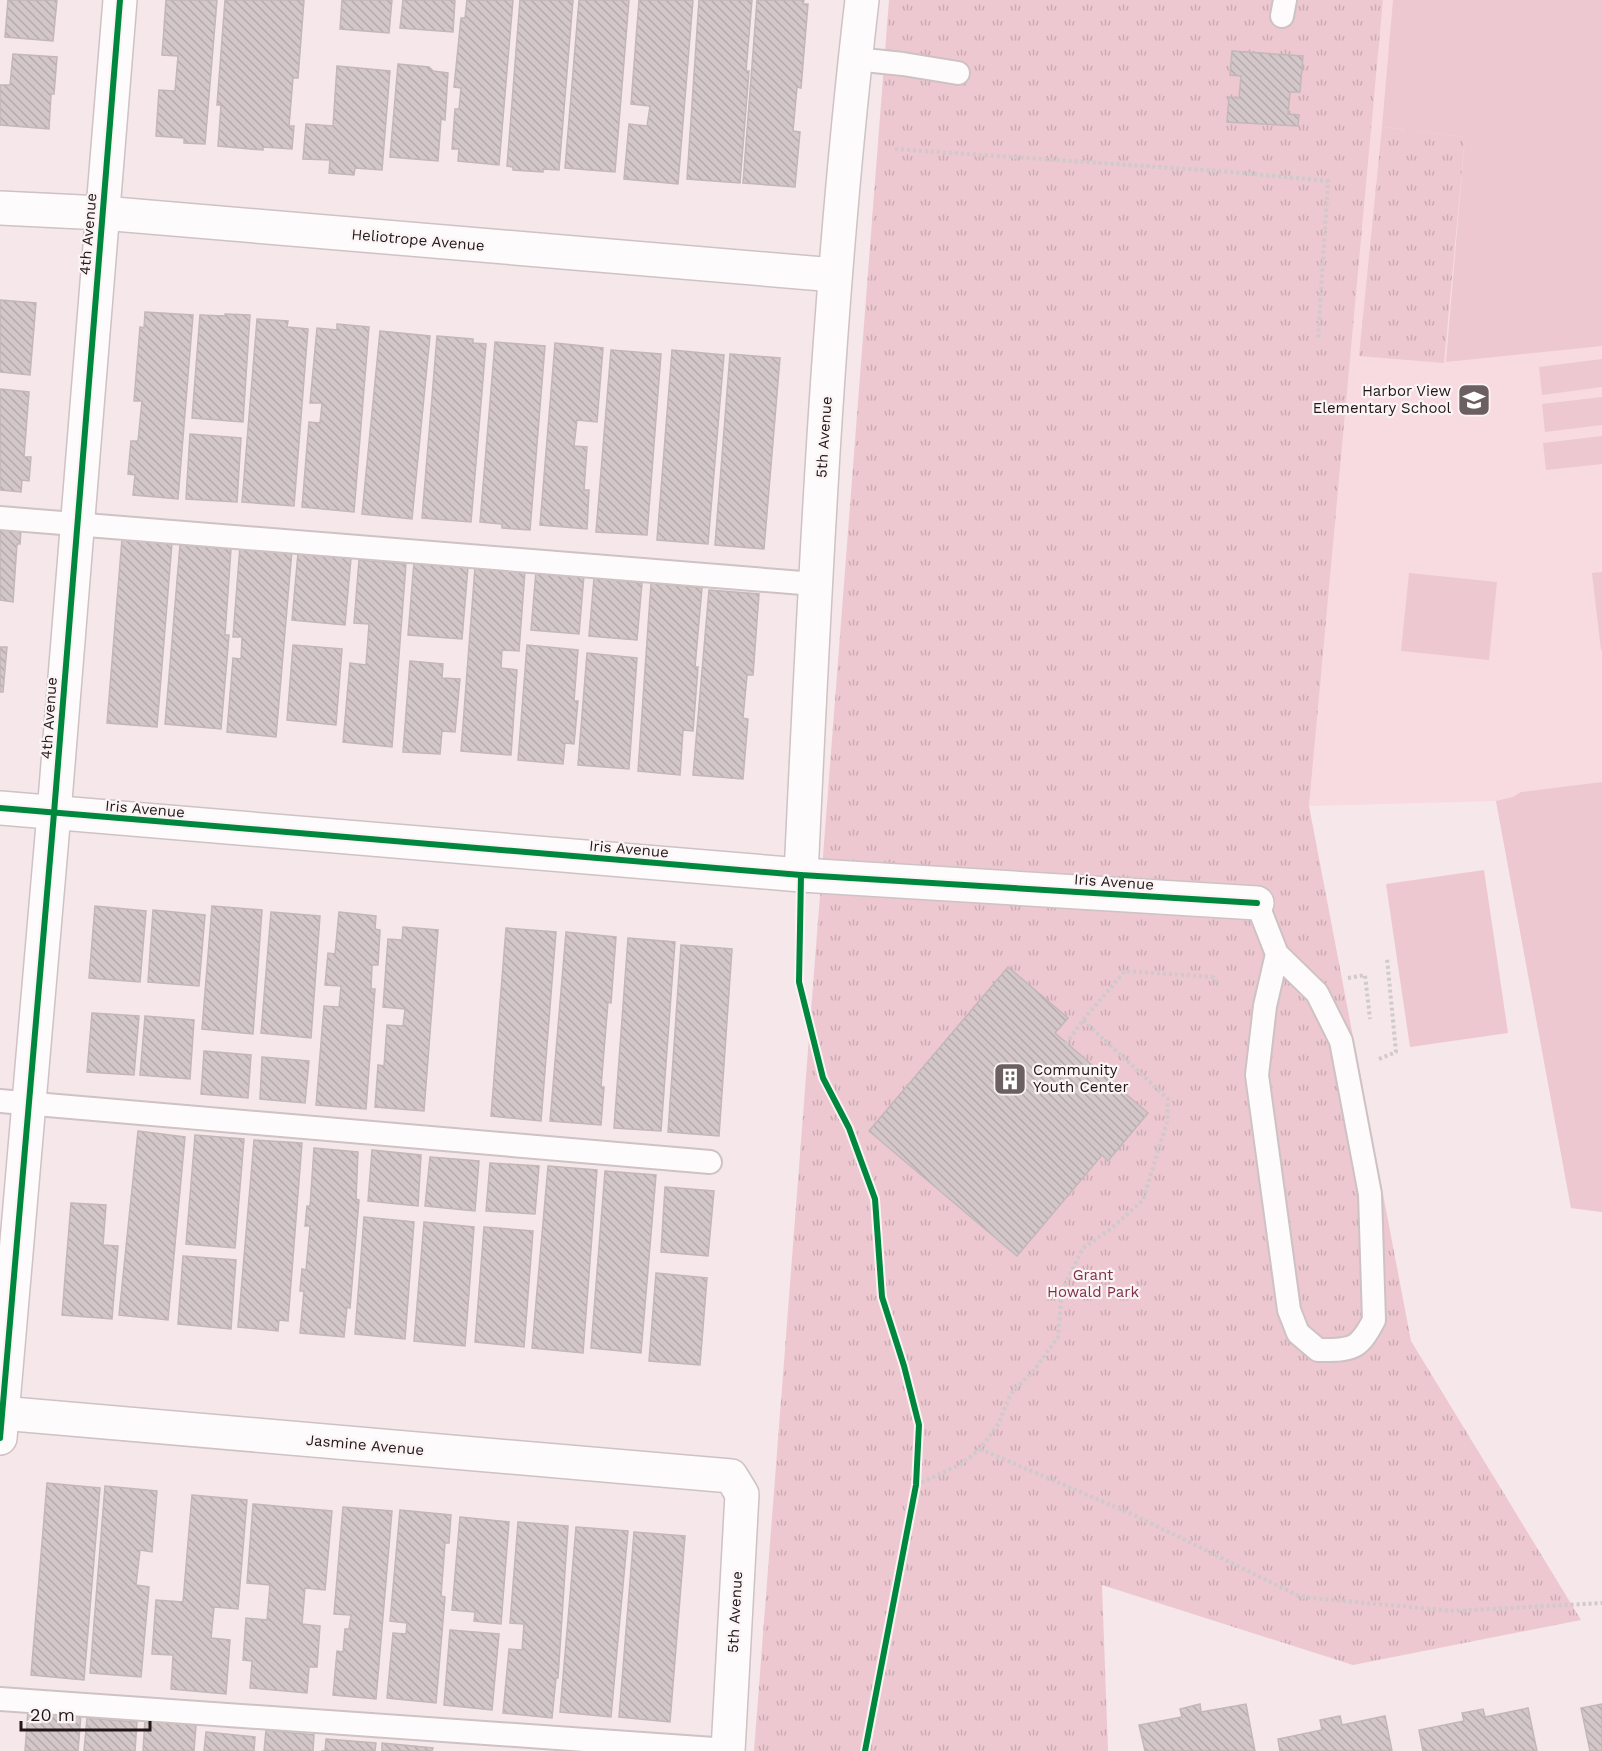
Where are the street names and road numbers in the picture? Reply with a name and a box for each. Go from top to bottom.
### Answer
street label: 4th Avenue [75,192,101,276]
street label: Heliotrope Avenue [351,225,485,255]
street label: 5th Avenue [812,396,836,478]
street label: 4th Avenue [37,676,61,760]
street label: Iris Avenue [104,797,186,821]
street label: Iris Avenue [588,837,670,861]
street label: Iris Avenue [1073,870,1155,894]
street label: Jasmine Avenue [305,1431,425,1459]
street label: 5th Avenue [724,1571,746,1653]

